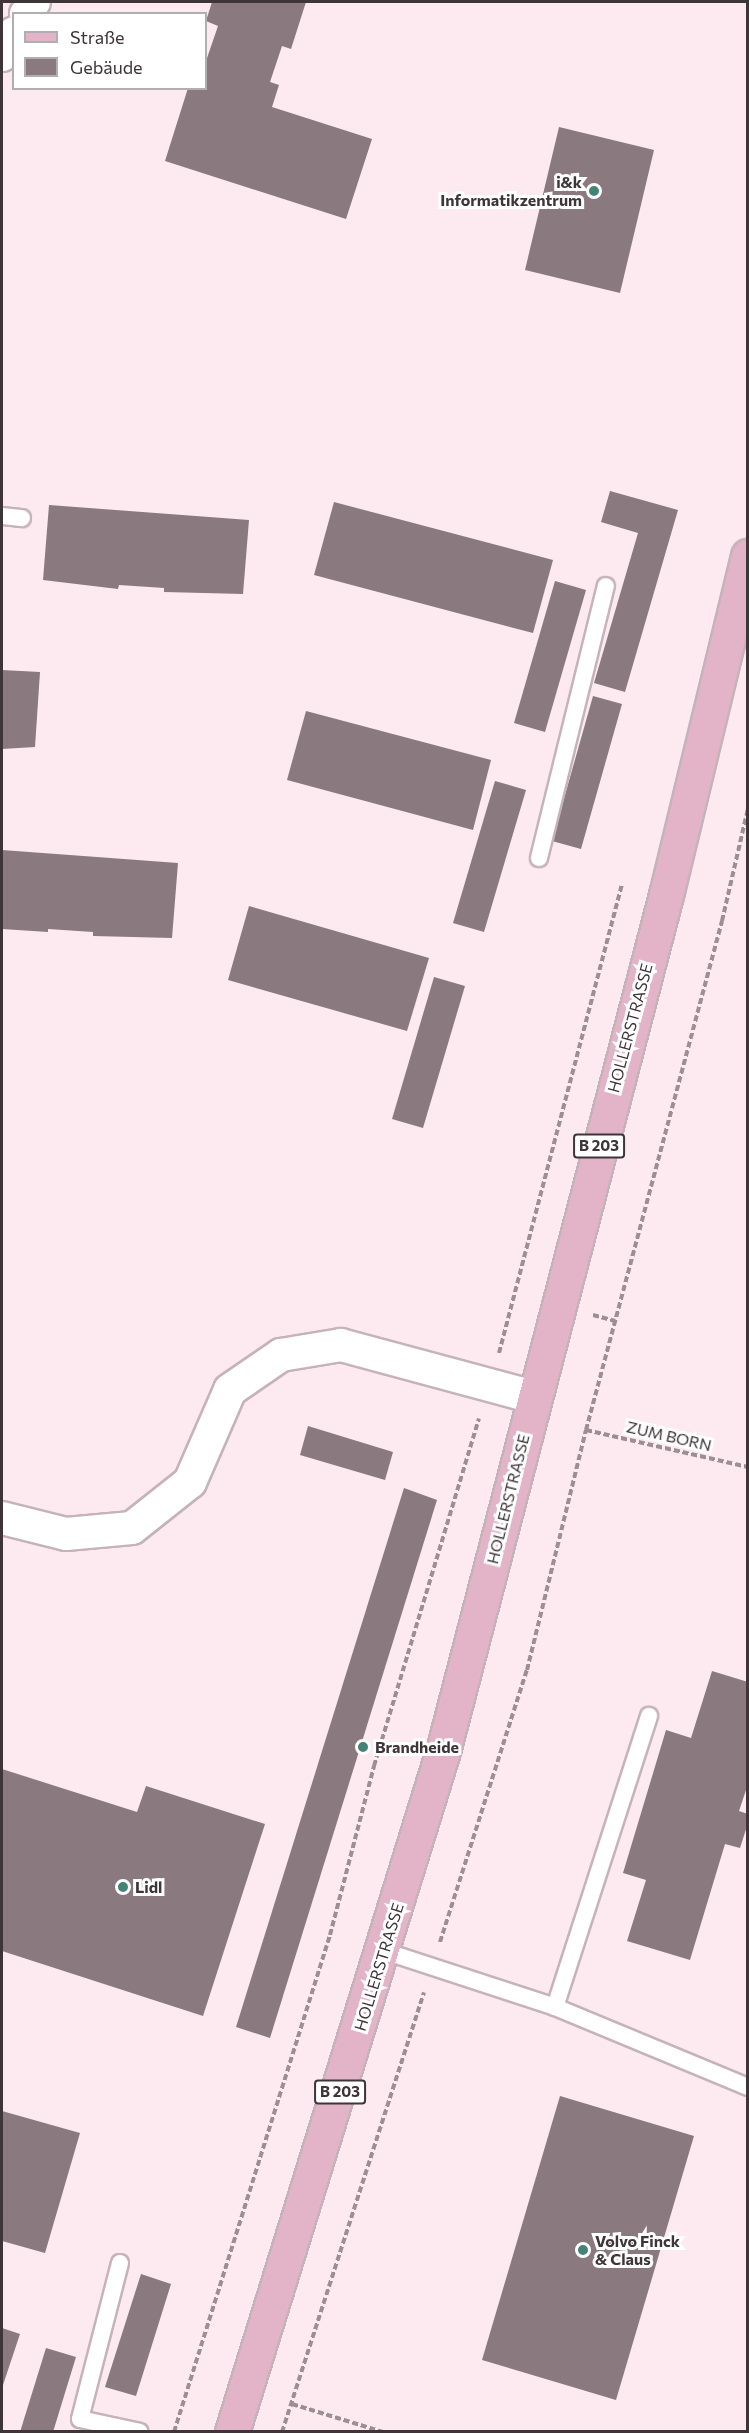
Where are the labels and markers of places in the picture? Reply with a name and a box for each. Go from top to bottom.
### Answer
place label: i&k Informatikzentrum [440,172,582,210]
marker: i&k Informatikzentrum [587,184,601,198]
place label: Brandheide [375,1737,459,1757]
marker: Brandheide [356,1740,370,1754]
place label: Lidl [135,1877,162,1897]
marker: Lidl [116,1880,130,1894]
place label: Volvo Finck & Claus [595,2231,680,2269]
marker: Volvo Finck & Claus [576,2243,590,2257]

